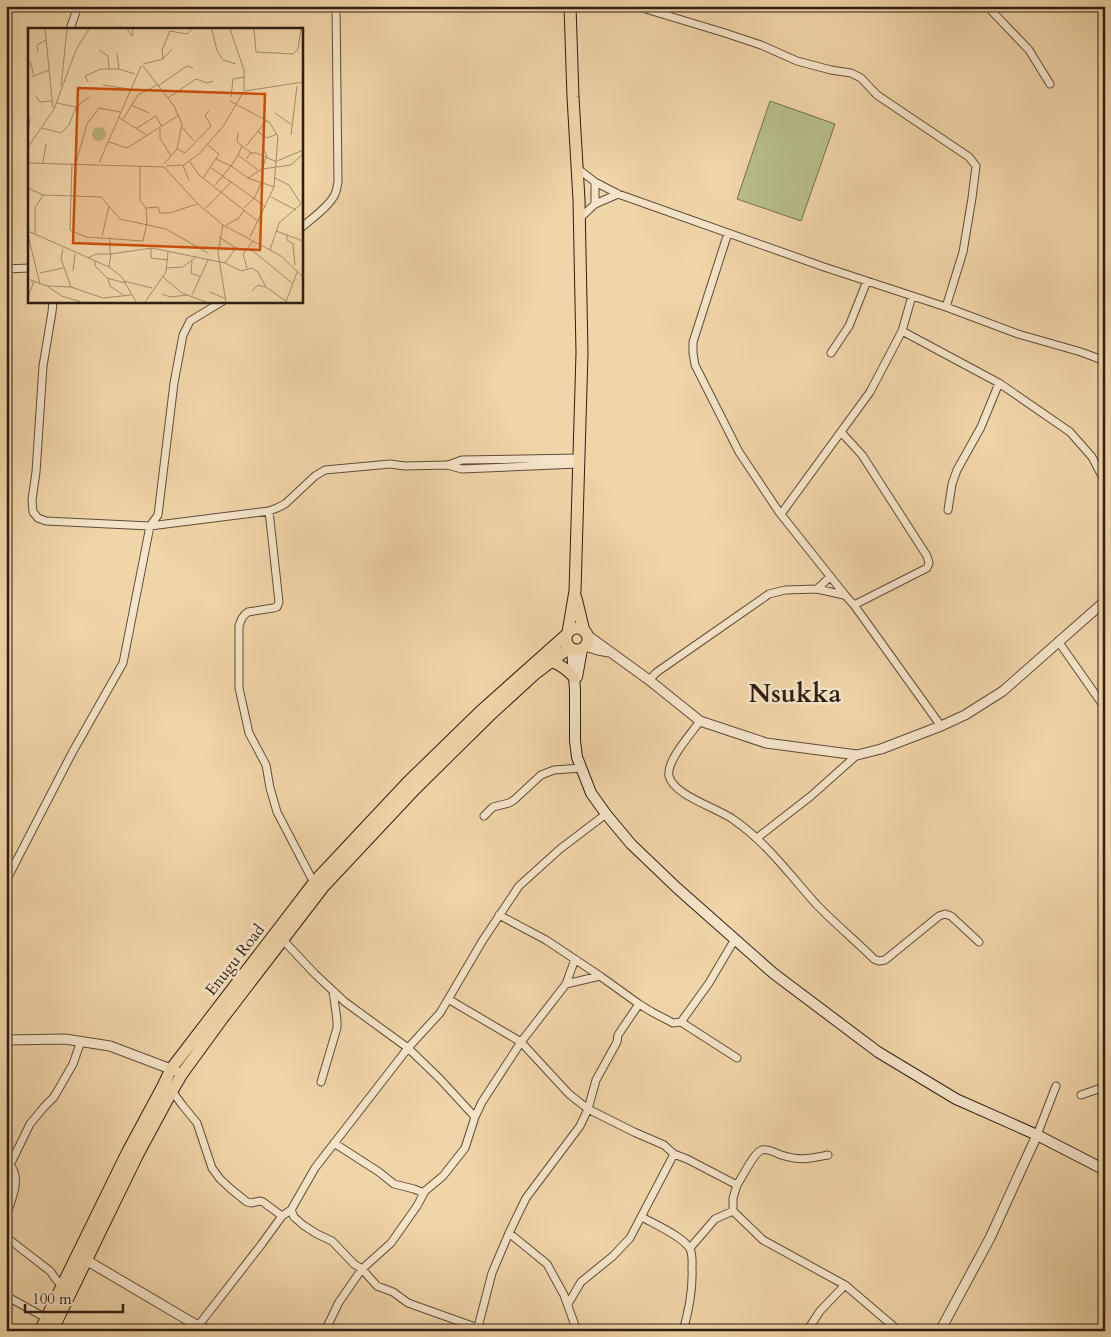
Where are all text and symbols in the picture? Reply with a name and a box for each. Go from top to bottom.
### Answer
inset map [28,28,302,302]
district label: Nsukka [749,676,841,711]
street label: Enugu Road [200,919,270,1000]
scale bar [25,1282,122,1314]
text: 100 m [32,1289,72,1309]

